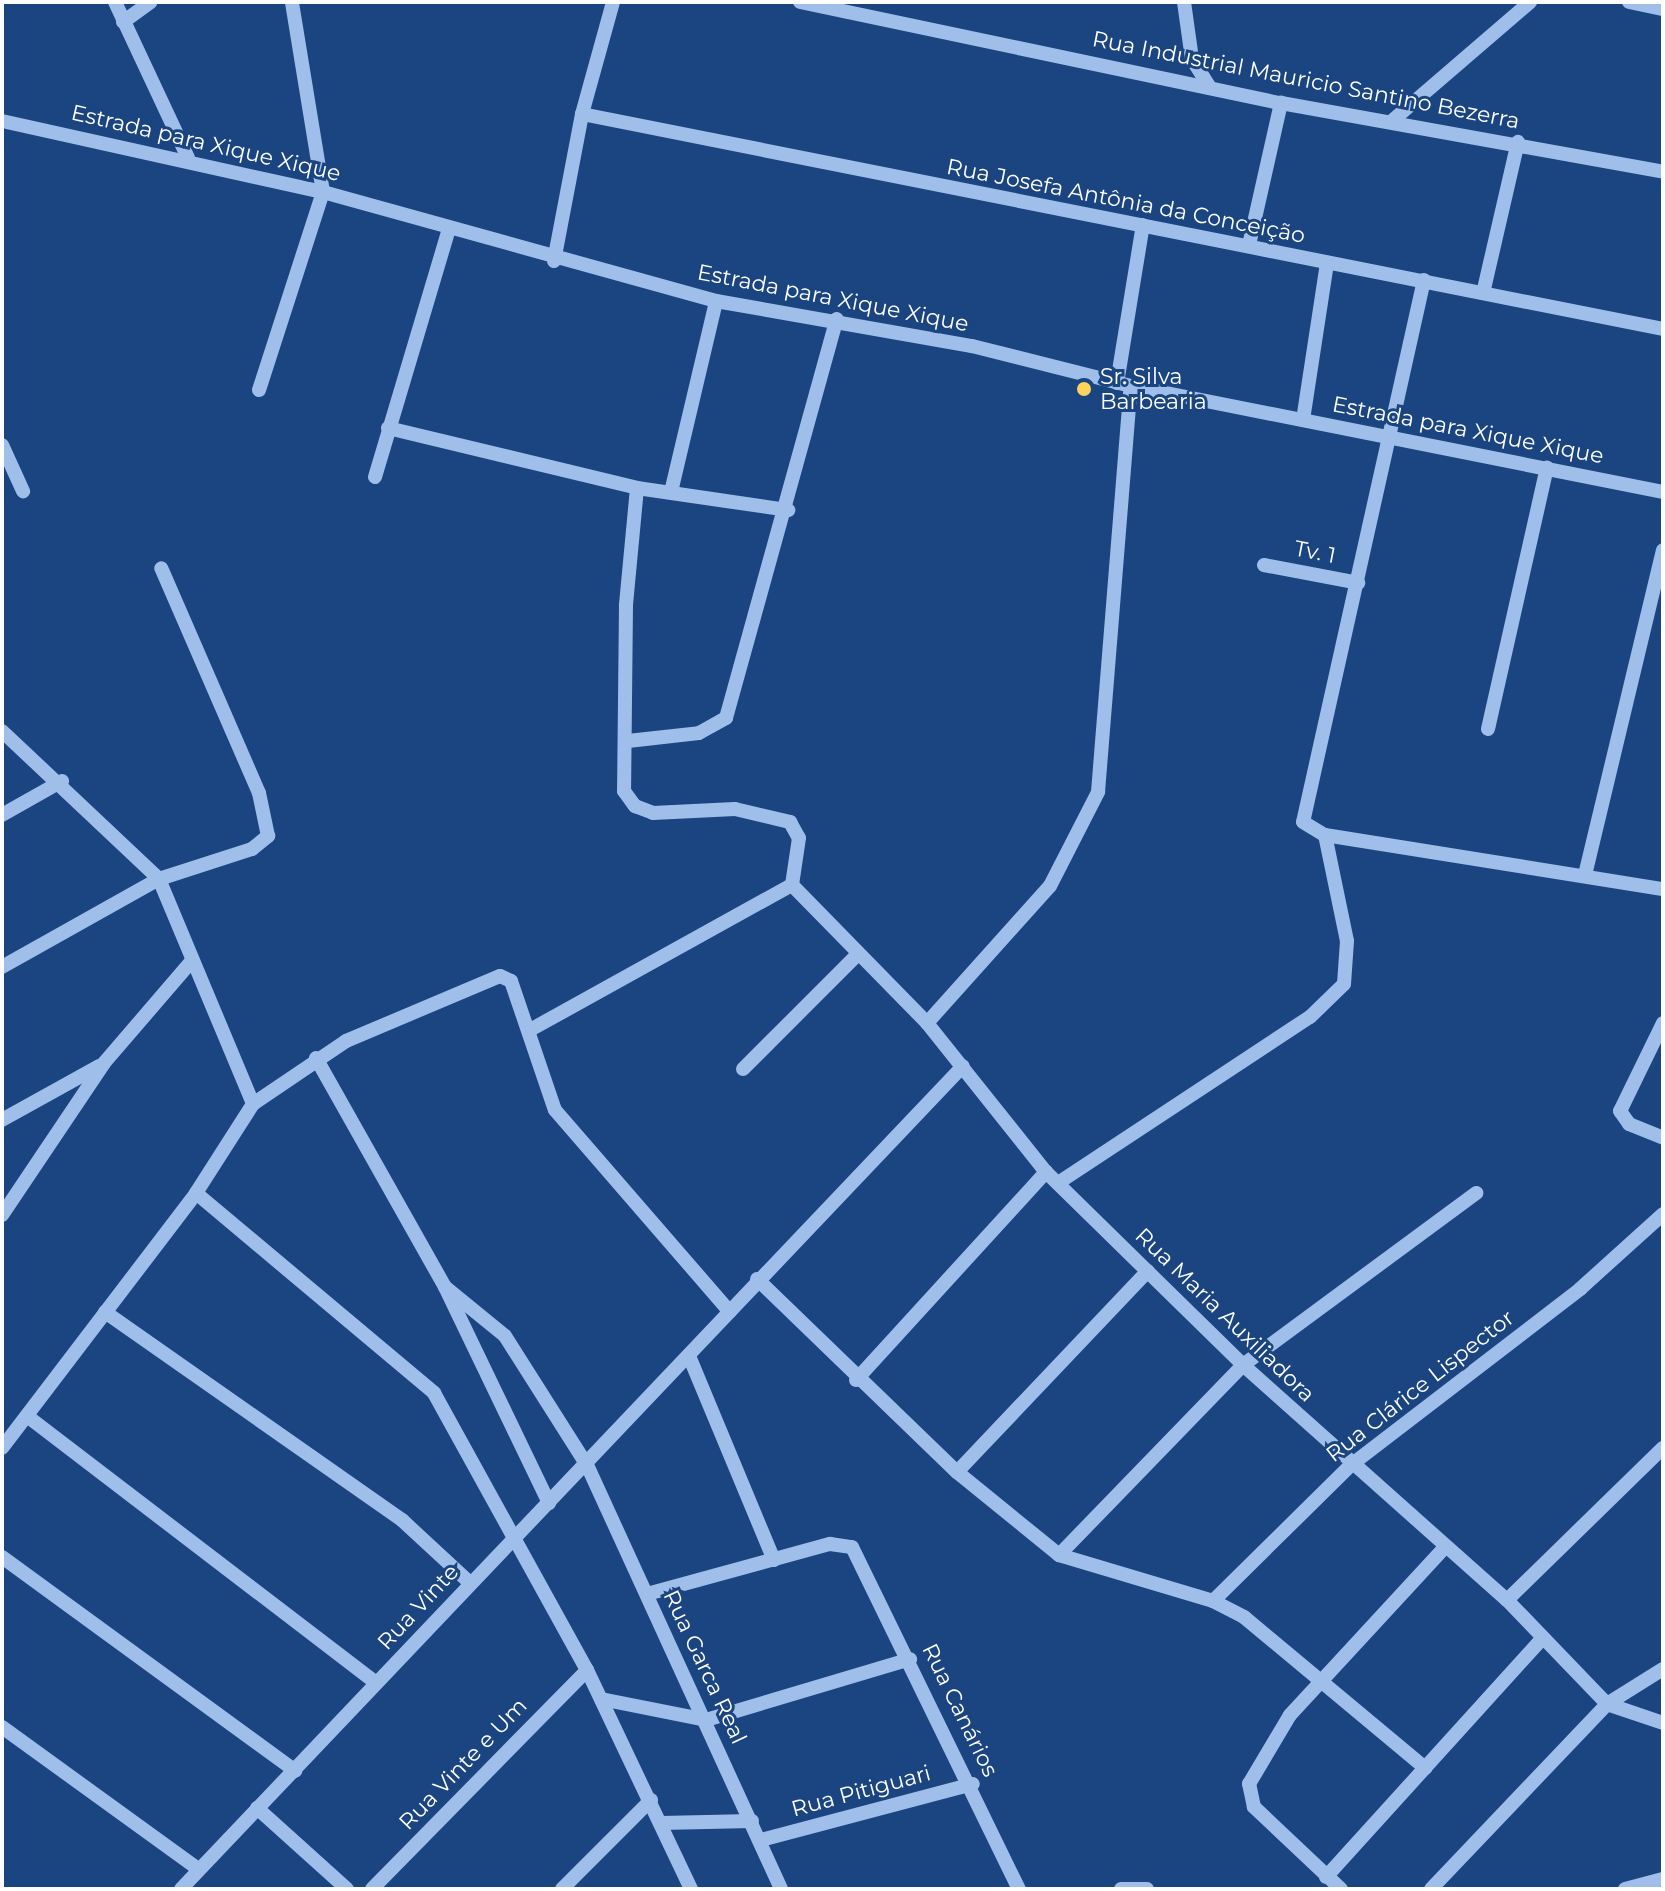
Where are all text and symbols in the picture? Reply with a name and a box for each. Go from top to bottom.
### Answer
street label: Rua Industrial Mauricio Santino Bezerra [1090,26,1522,134]
street label: Estrada para Xique Xique [69,99,343,187]
street label: Rua Josefa Antônia da Conceição [944,153,1308,249]
street label: Estrada para Xique Xique [695,259,971,337]
place label: Sr. Silva Barbearia [1100,363,1207,414]
marker: Sr. Silva Barbearia [1075,380,1093,398]
street label: Estrada para Xique Xique [1330,391,1606,469]
street label: Tv. 1 [1292,535,1338,569]
street label: Rua Maria Auxiliadora [1130,1222,1320,1408]
street label: Rua Clárice Lispector [1321,1304,1519,1468]
street label: Rua Vinte [372,1559,464,1655]
street label: Rua Garca Real [658,1586,752,1748]
street label: Rua Canários [916,1639,1004,1781]
street label: Rua Vinte e Um [394,1693,532,1835]
street label: Rua Pitiguari [788,1760,934,1822]

